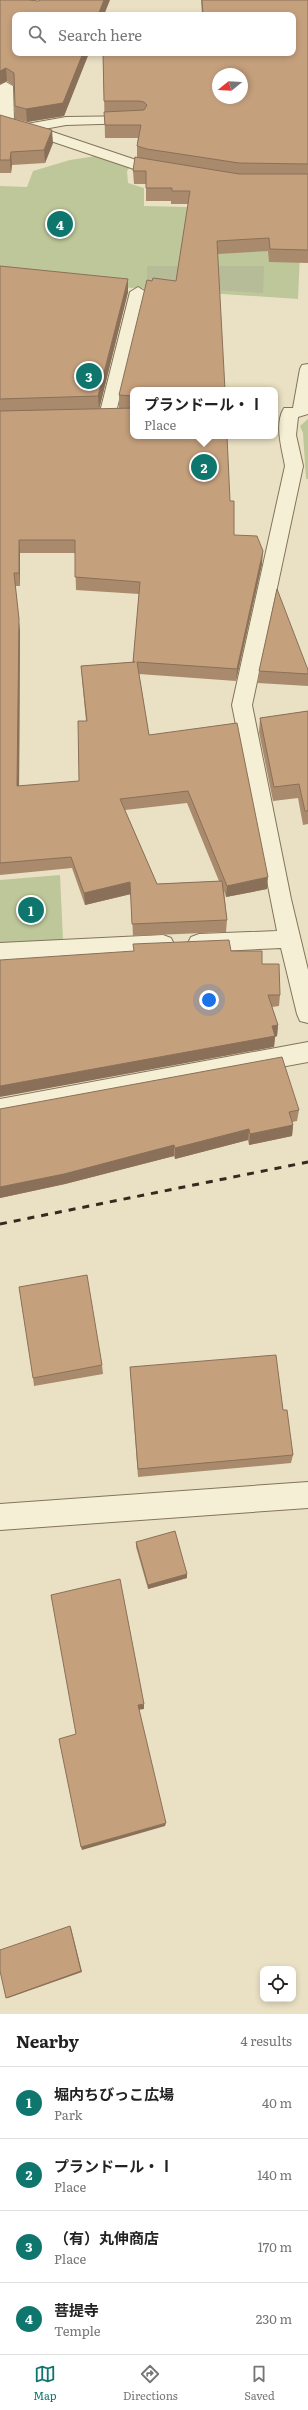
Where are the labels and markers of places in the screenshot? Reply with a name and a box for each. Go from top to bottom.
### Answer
pin: 4 [47,209,73,239]
pin: 3 [76,361,102,391]
pin: 2 [191,452,217,482]
pin: 1 [18,895,44,925]

